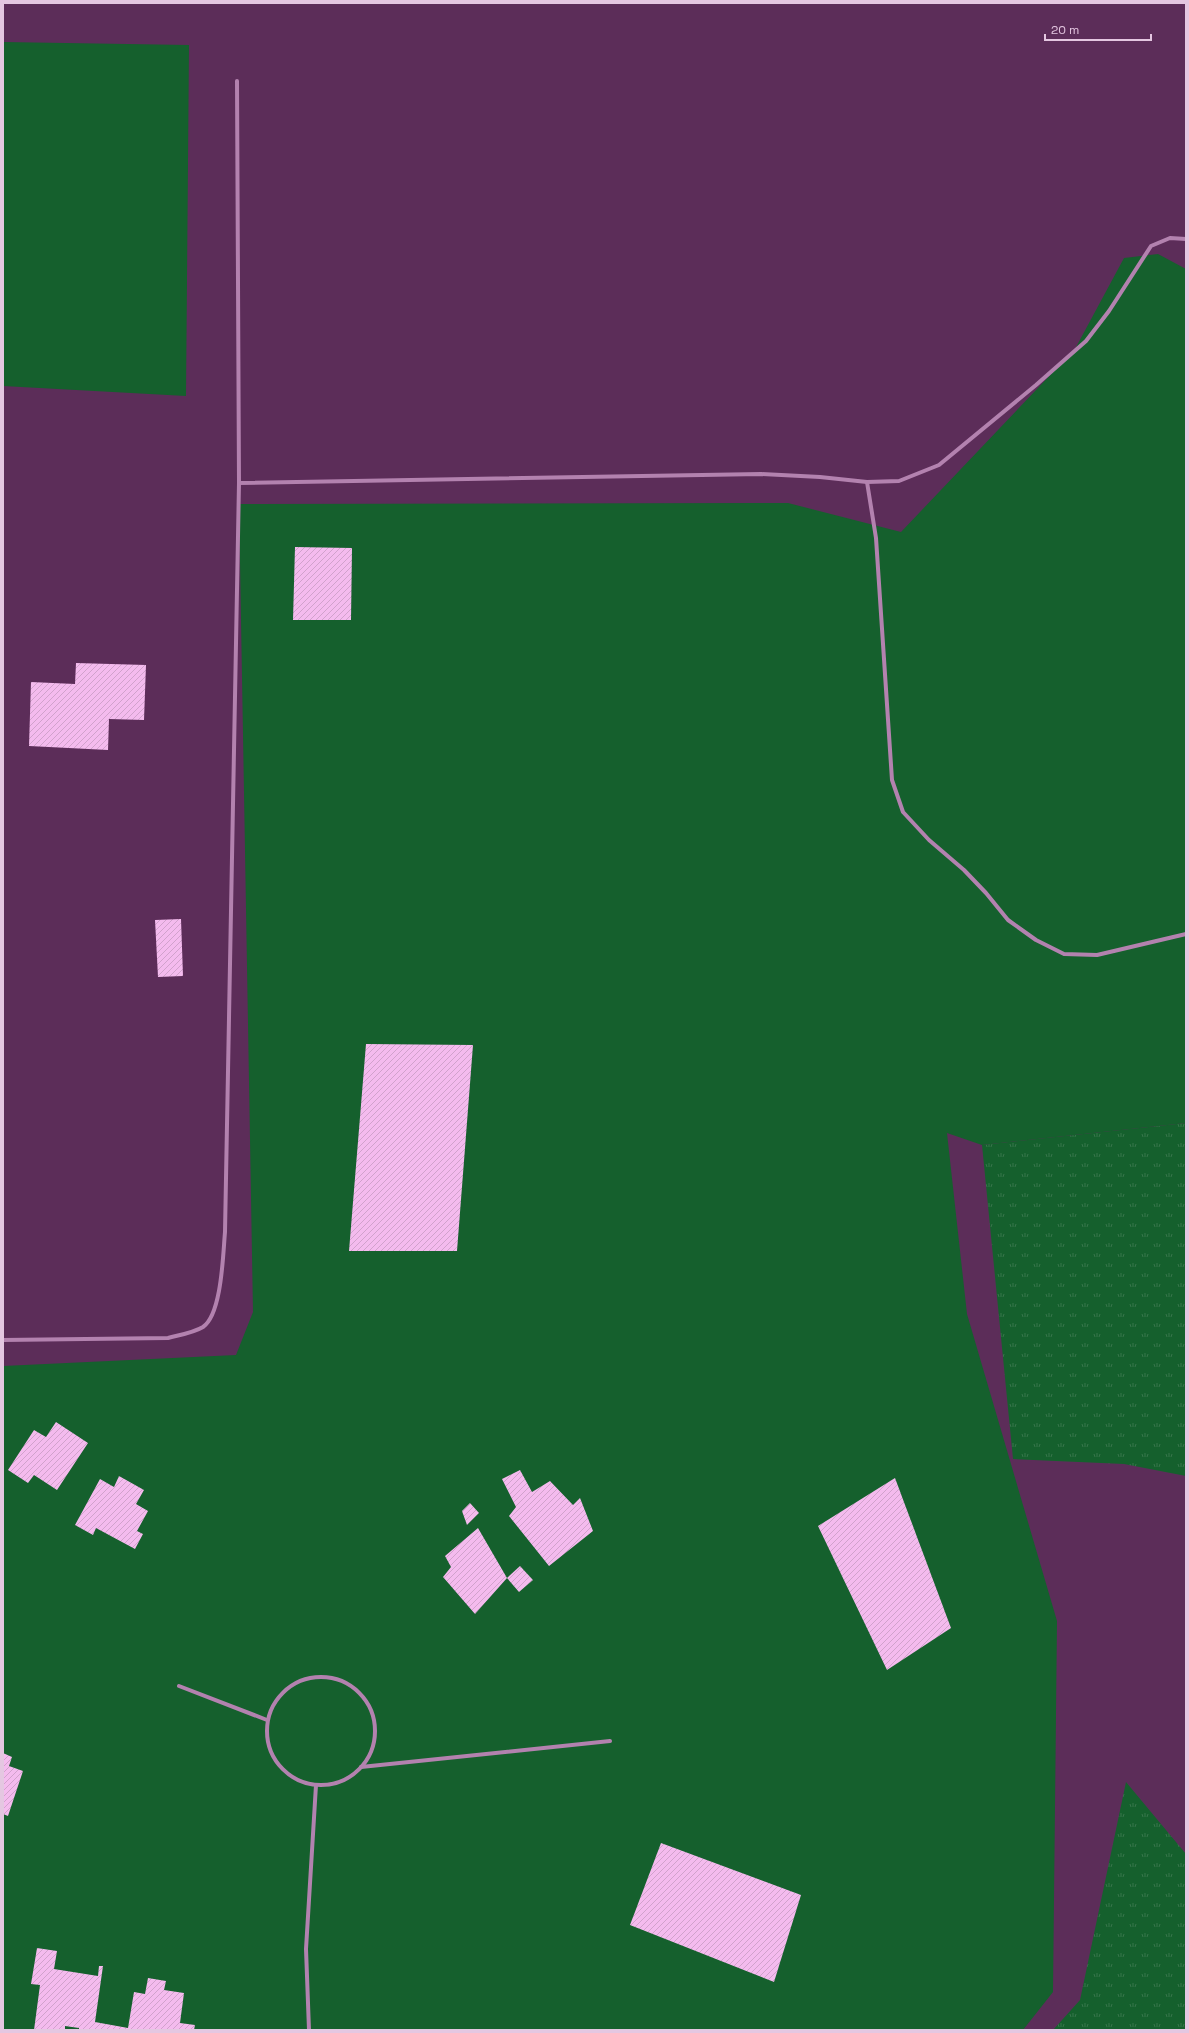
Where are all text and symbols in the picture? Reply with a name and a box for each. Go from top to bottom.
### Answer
scale bar [1045,16,1151,42]
text: 20 m [1051,22,1079,38]

